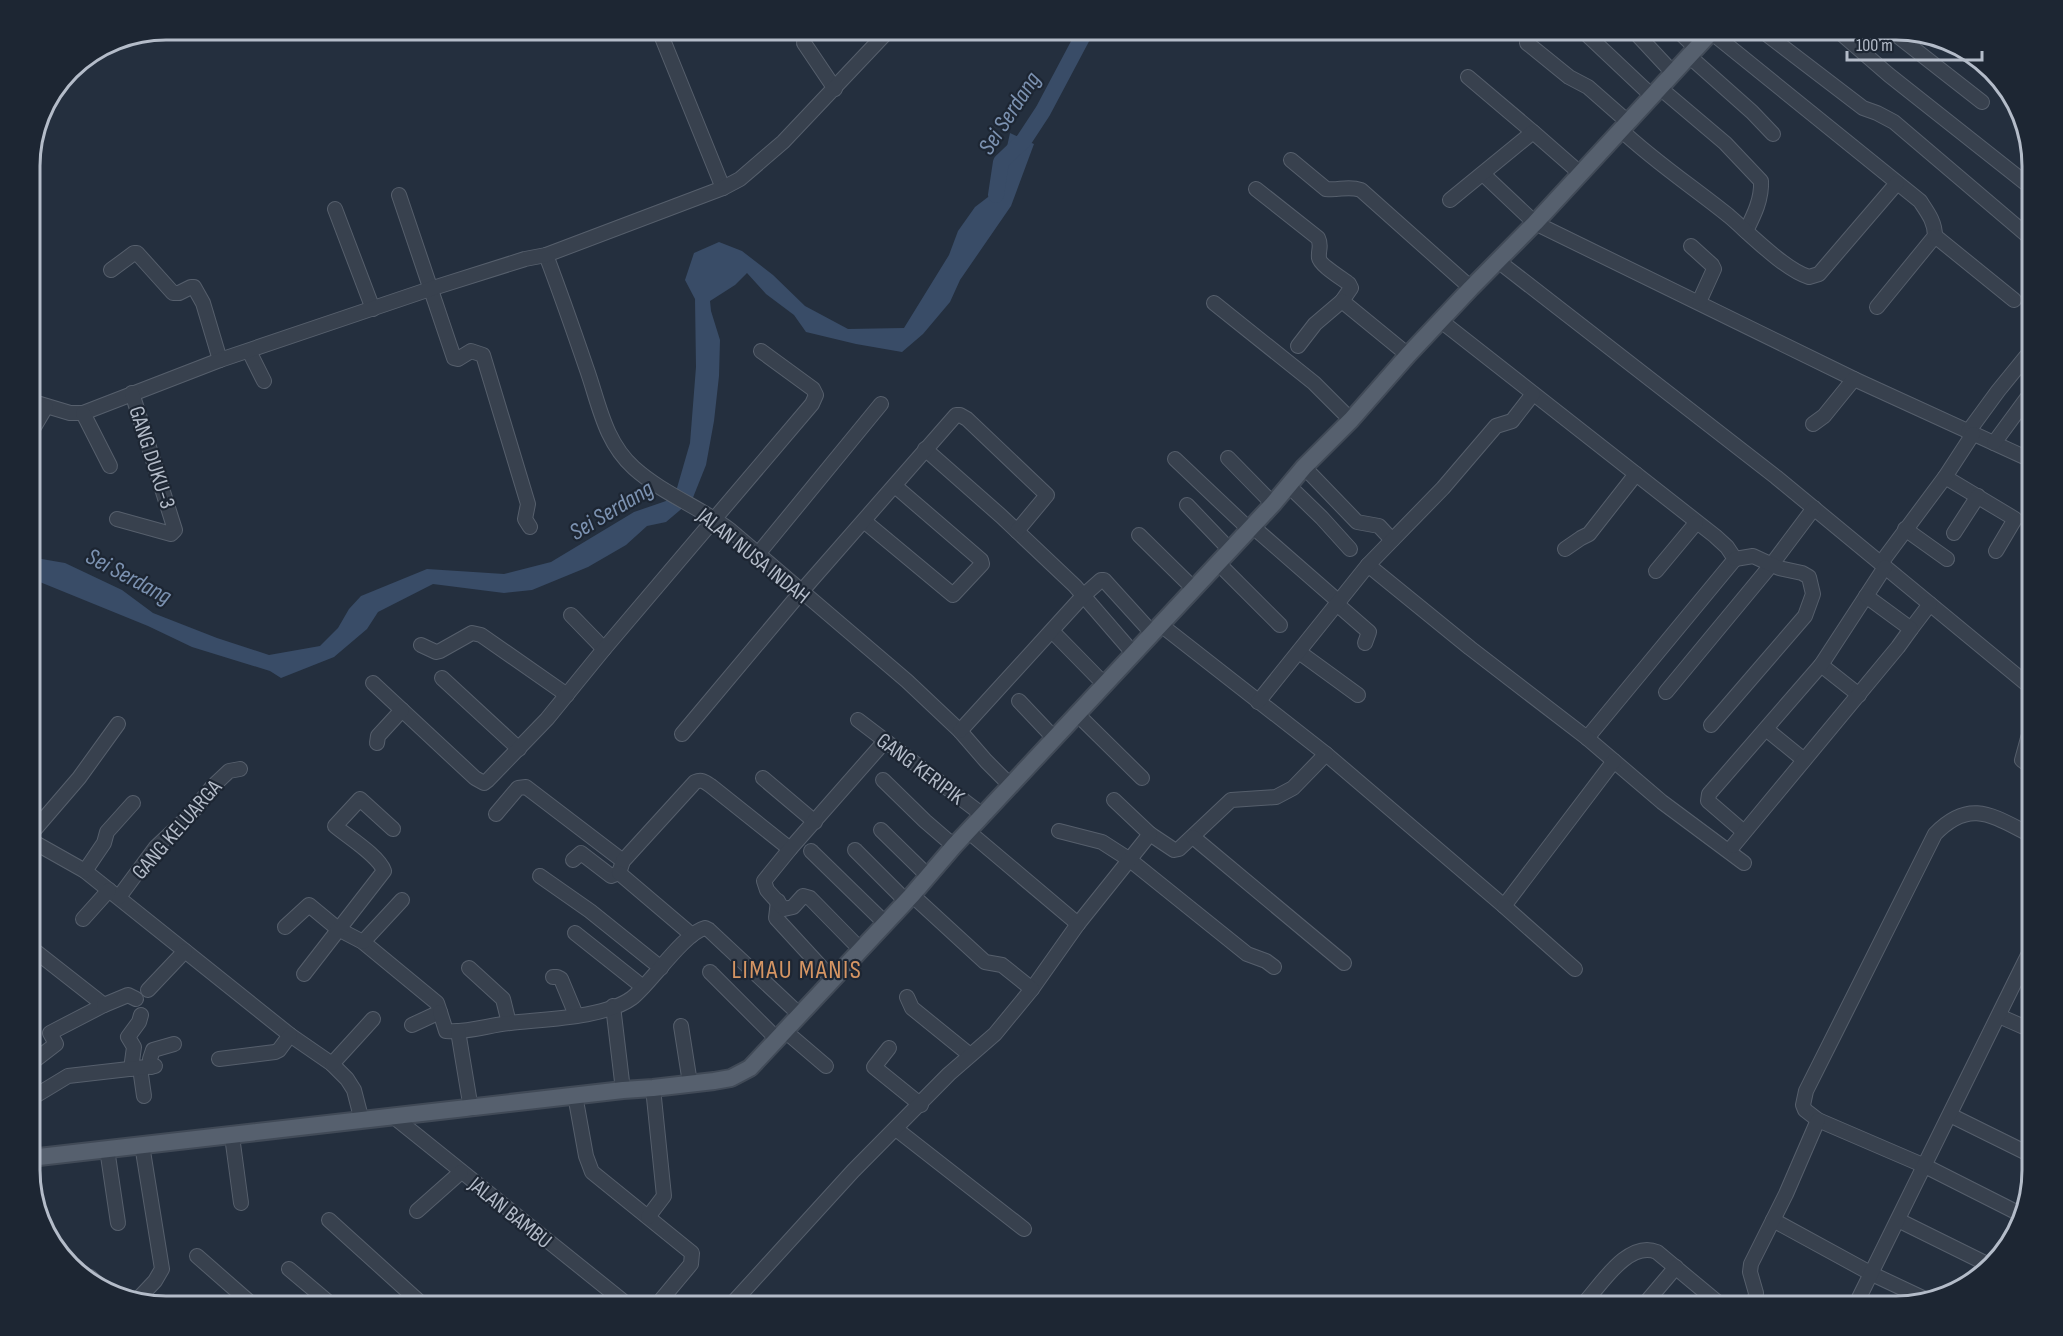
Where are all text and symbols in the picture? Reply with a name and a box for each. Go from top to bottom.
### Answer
scale bar [1847,24,1982,62]
text: 100 m [1856,35,1893,56]
water label: Sei Serdang [972,66,1047,160]
street label: GANG DUKU-3 [122,403,181,512]
water label: Sei Serdang [564,474,659,547]
street label: JALAN NUSA INDAH [690,502,815,610]
water label: Sei Serdang [81,542,177,611]
street label: GANG KERIPIK [871,727,970,811]
street label: GANG KELUARGA [126,774,228,885]
district label: LIMAU MANIS [732,955,862,986]
street label: JALAN BAMBU [462,1171,557,1255]

